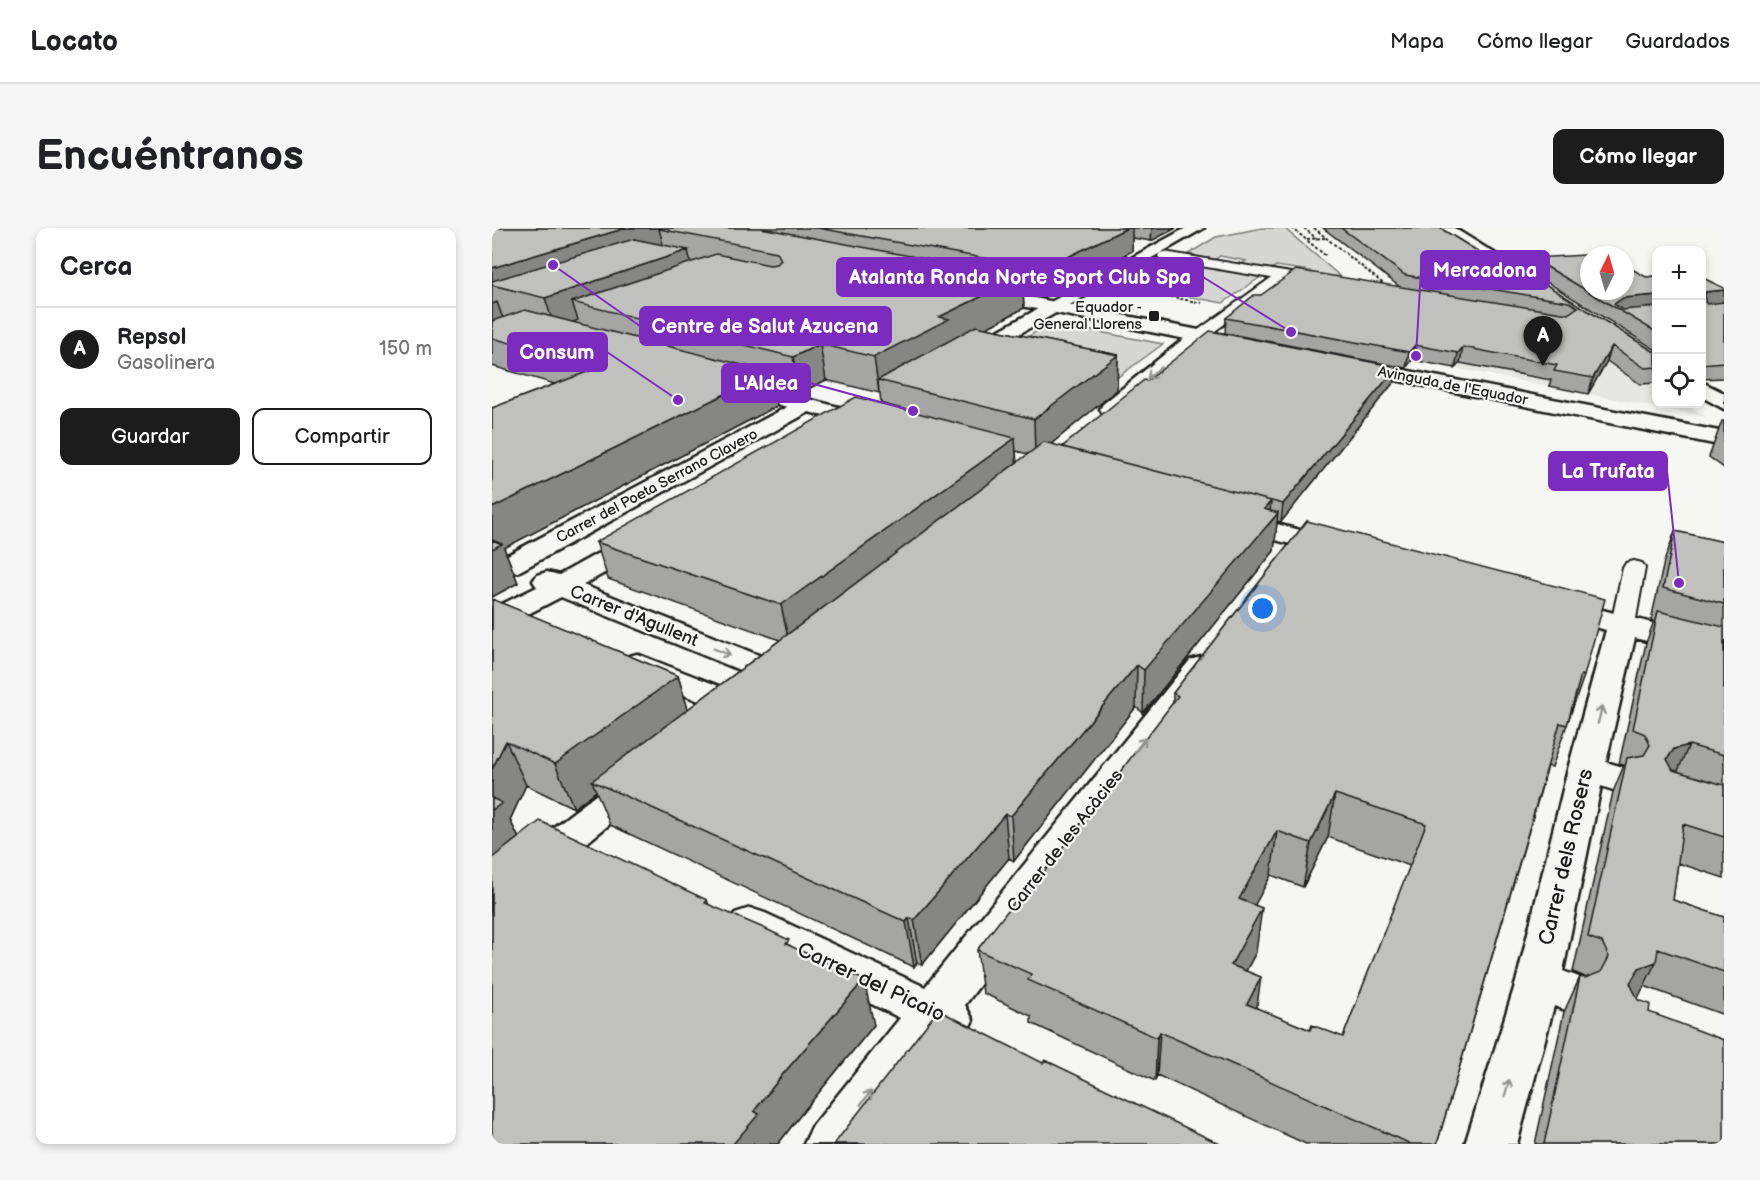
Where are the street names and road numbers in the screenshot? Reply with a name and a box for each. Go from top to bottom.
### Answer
street label: Avinguda de l'Equador [1376,362,1530,410]
street label: Carrer del Poeta Serrano Clavero [553,425,761,547]
street label: Carrer d'Agullent [567,581,702,651]
street label: Carrer de les Acàcies [1003,765,1127,917]
street label: Carrer dels Rosers [1534,766,1598,948]
street label: Carrer del Picaio [793,937,949,1027]

